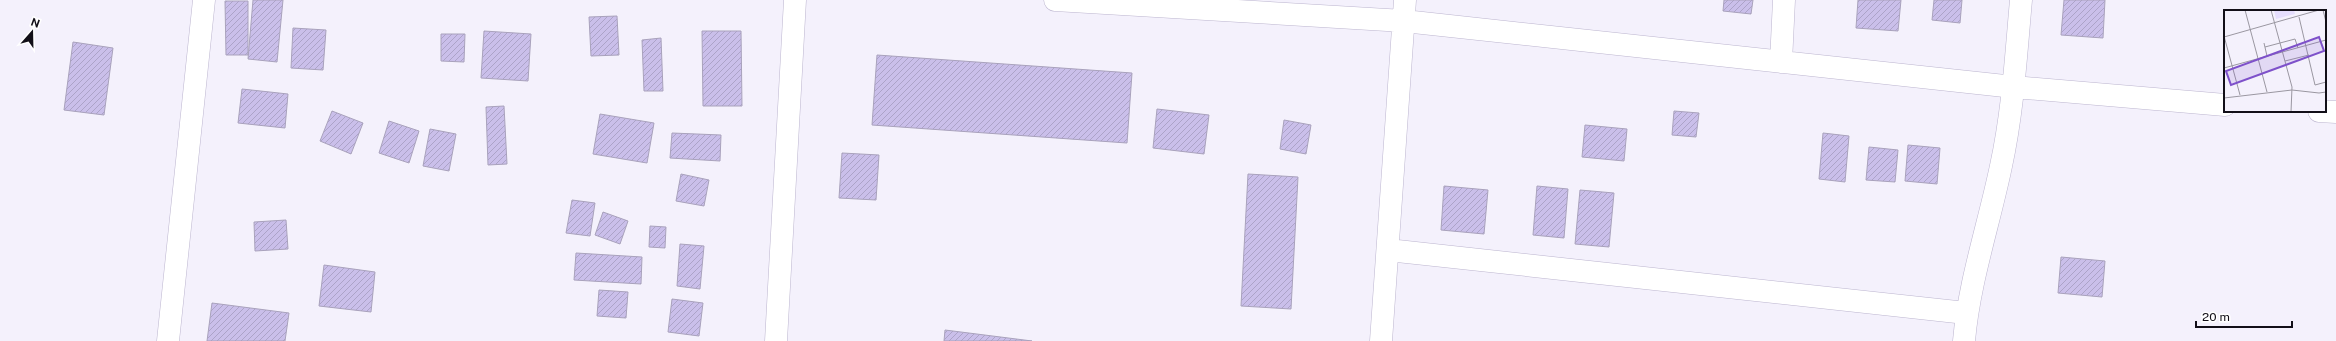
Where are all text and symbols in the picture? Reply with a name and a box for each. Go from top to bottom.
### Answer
inset map [2224,10,2326,112]
north arrow [12,12,52,52]
text: N [29,15,42,30]
scale bar [2196,303,2292,329]
text: 20 m [2202,310,2230,324]

